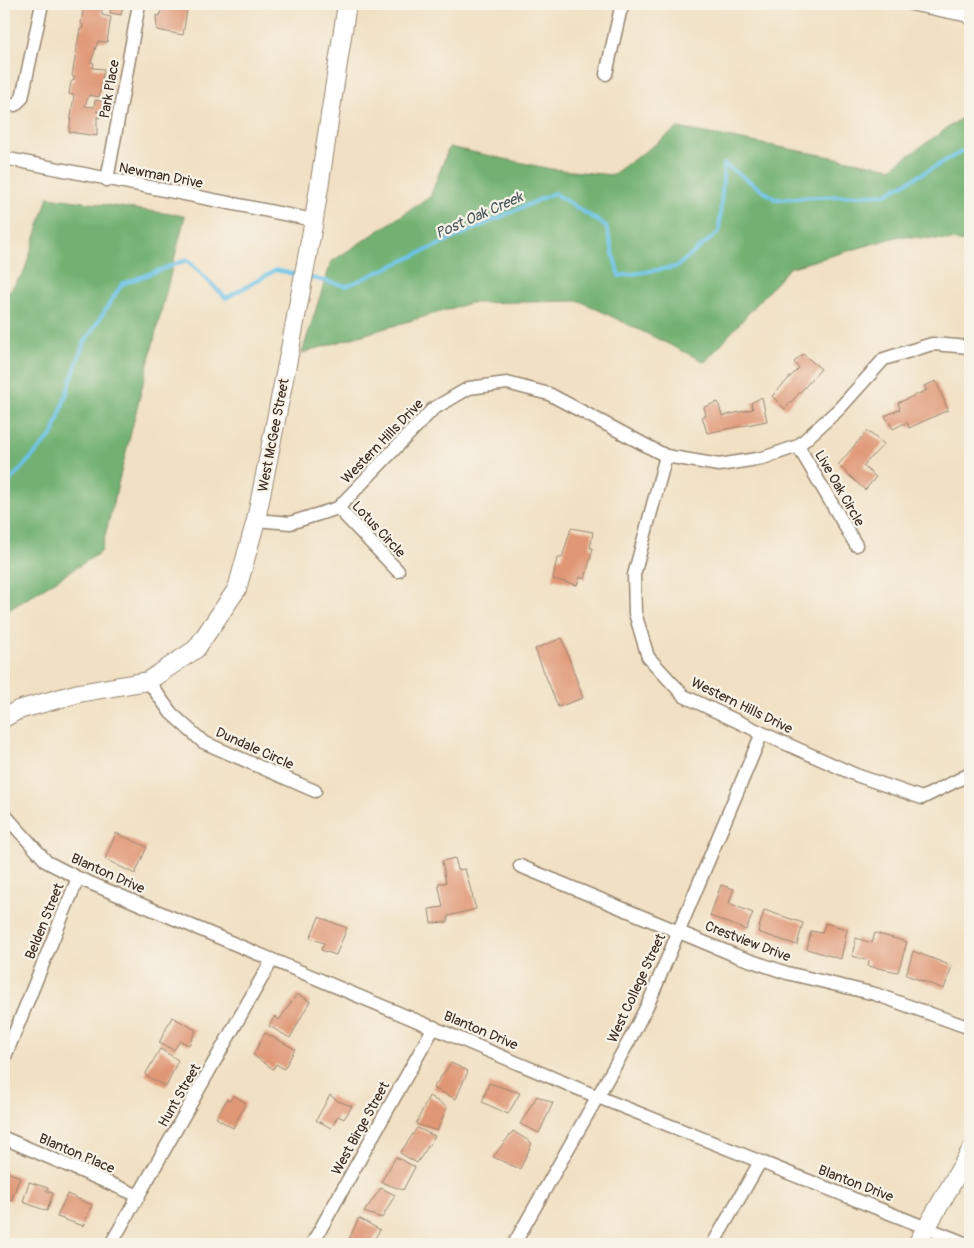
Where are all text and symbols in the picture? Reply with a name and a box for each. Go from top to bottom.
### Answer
street label: Park Place [96,58,123,120]
street label: Newman Drive [117,159,204,192]
water label: Post Oak Creek [433,187,527,243]
street label: West McGee Street [254,377,293,493]
street label: Western Hills Drive [338,396,427,487]
street label: Live Oak Circle [811,447,868,529]
street label: Lotus Circle [348,498,409,561]
street label: Western Hills Drive [688,674,795,737]
street label: Dundale Circle [213,724,297,773]
street label: Blanton Drive [68,850,147,897]
street label: Belden Street [21,880,68,962]
street label: Crestview Drive [703,917,793,966]
street label: West College Street [604,931,669,1045]
street label: Blanton Drive [441,1007,521,1054]
street label: Hunt Street [154,1060,205,1130]
street label: West Birge Street [328,1078,393,1178]
street label: Blanton Place [36,1130,117,1177]
street label: Blanton Drive [816,1161,896,1206]

